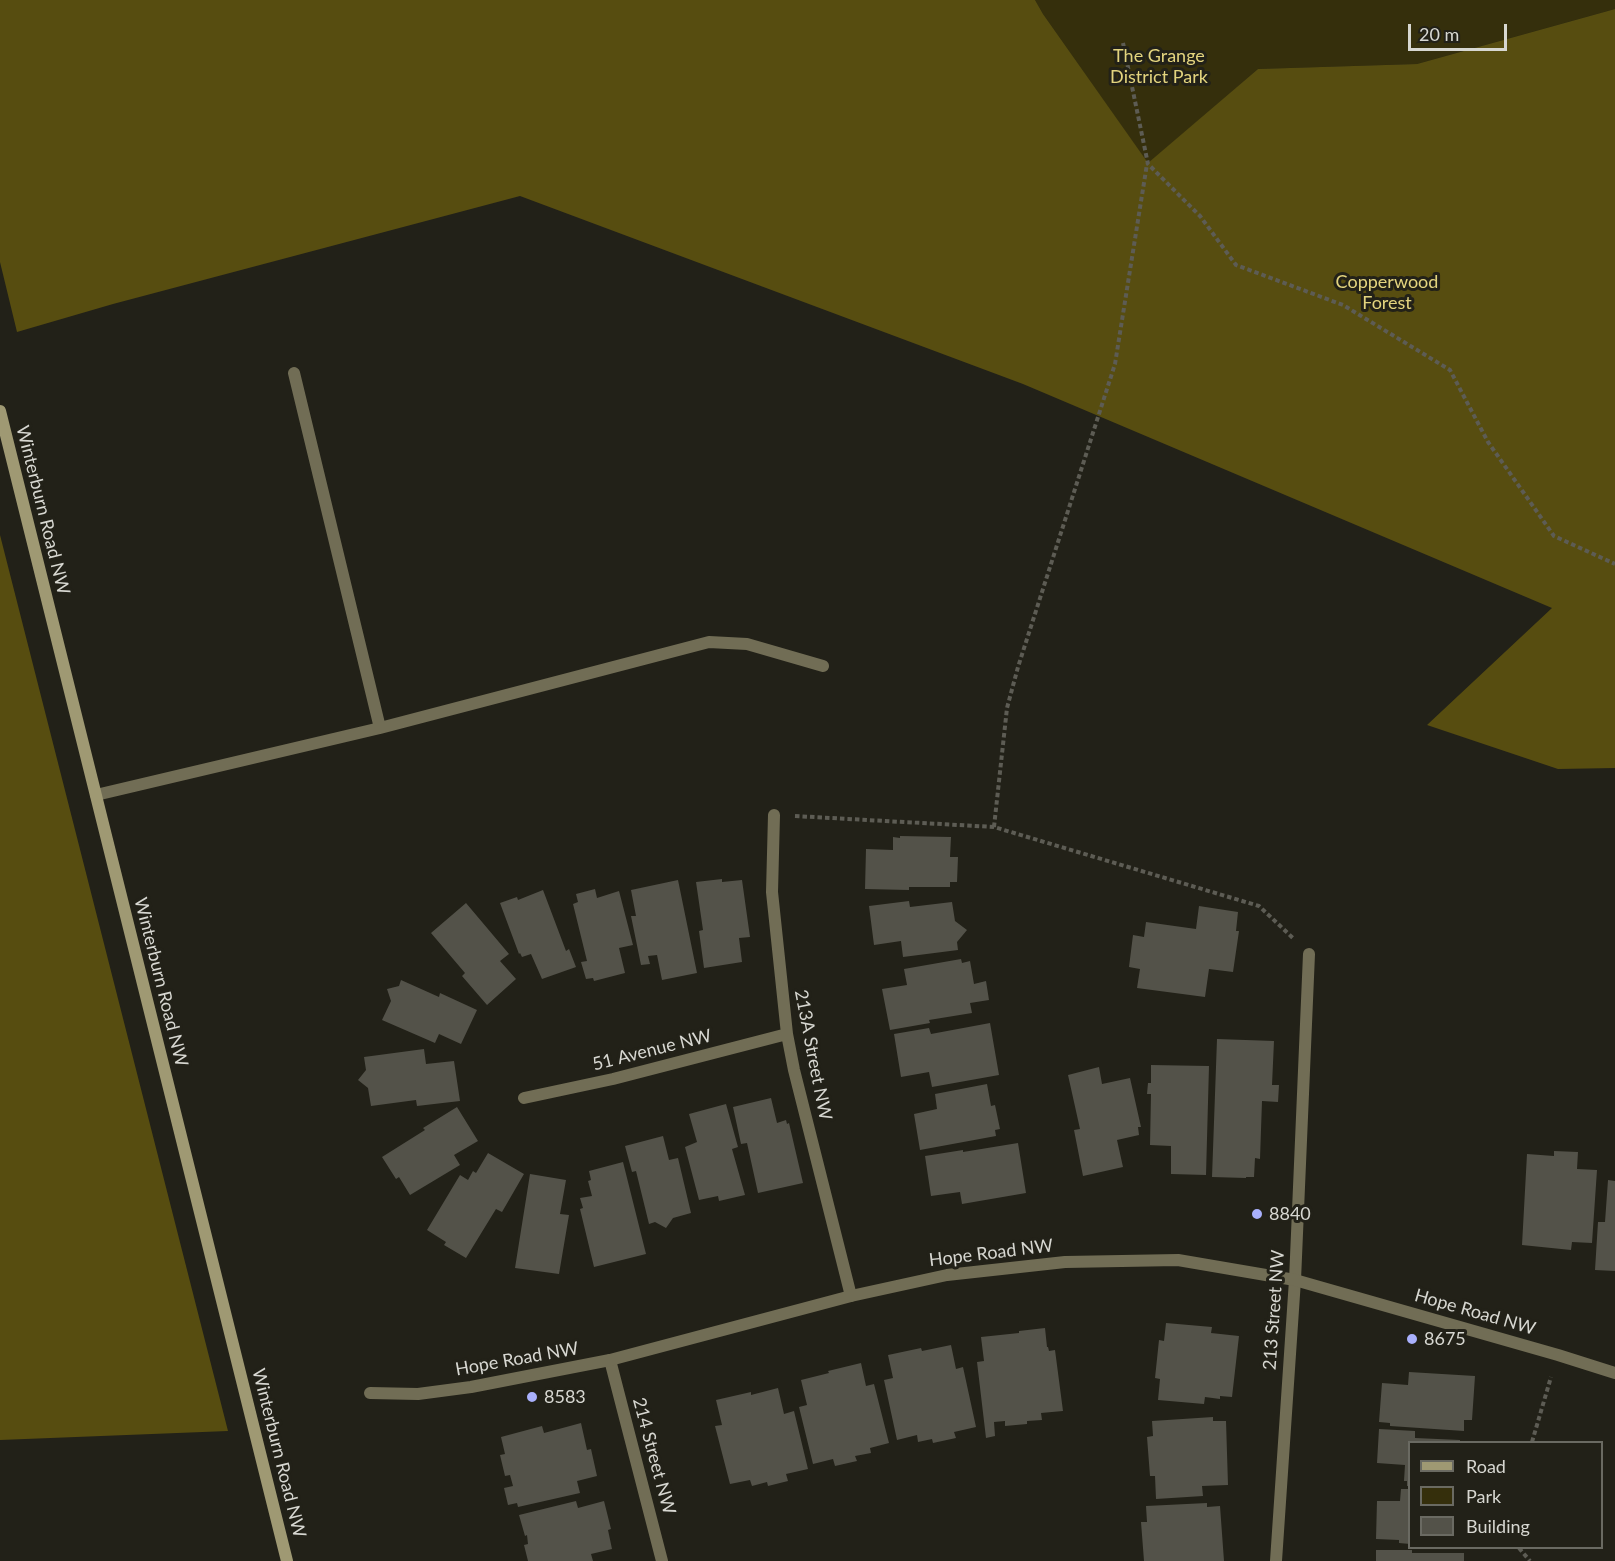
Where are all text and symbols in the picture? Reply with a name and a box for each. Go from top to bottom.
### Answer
scale bar [1411,12,1510,50]
text: 20 m [1419,23,1459,45]
park label: The Grange District Park [1110,45,1208,88]
park label: Copperwood Forest [1336,271,1438,314]
street label: Winterburn Road NW [12,423,74,597]
street label: Winterburn Road NW [130,895,192,1069]
street label: 213A Street NW [790,988,836,1122]
street label: 51 Avenue NW [590,1025,714,1075]
place label: 8840 [1269,1203,1311,1225]
marker: 8840 [1250,1207,1264,1221]
street label: Hope Road NW [928,1235,1054,1271]
street label: 213 Street NW [1259,1249,1289,1371]
street label: Hope Road NW [1412,1284,1538,1340]
place label: 8675 [1424,1328,1466,1350]
marker: 8675 [1405,1332,1419,1346]
street label: Hope Road NW [454,1338,580,1380]
street label: Winterburn Road NW [248,1366,310,1540]
place label: 8583 [544,1386,586,1408]
marker: 8583 [525,1390,539,1404]
street label: 214 Street NW [628,1395,680,1517]
legend [1408,1441,1603,1549]
text: Road [1466,1455,1506,1477]
text: Park [1466,1485,1501,1507]
text: Building [1466,1515,1530,1537]

